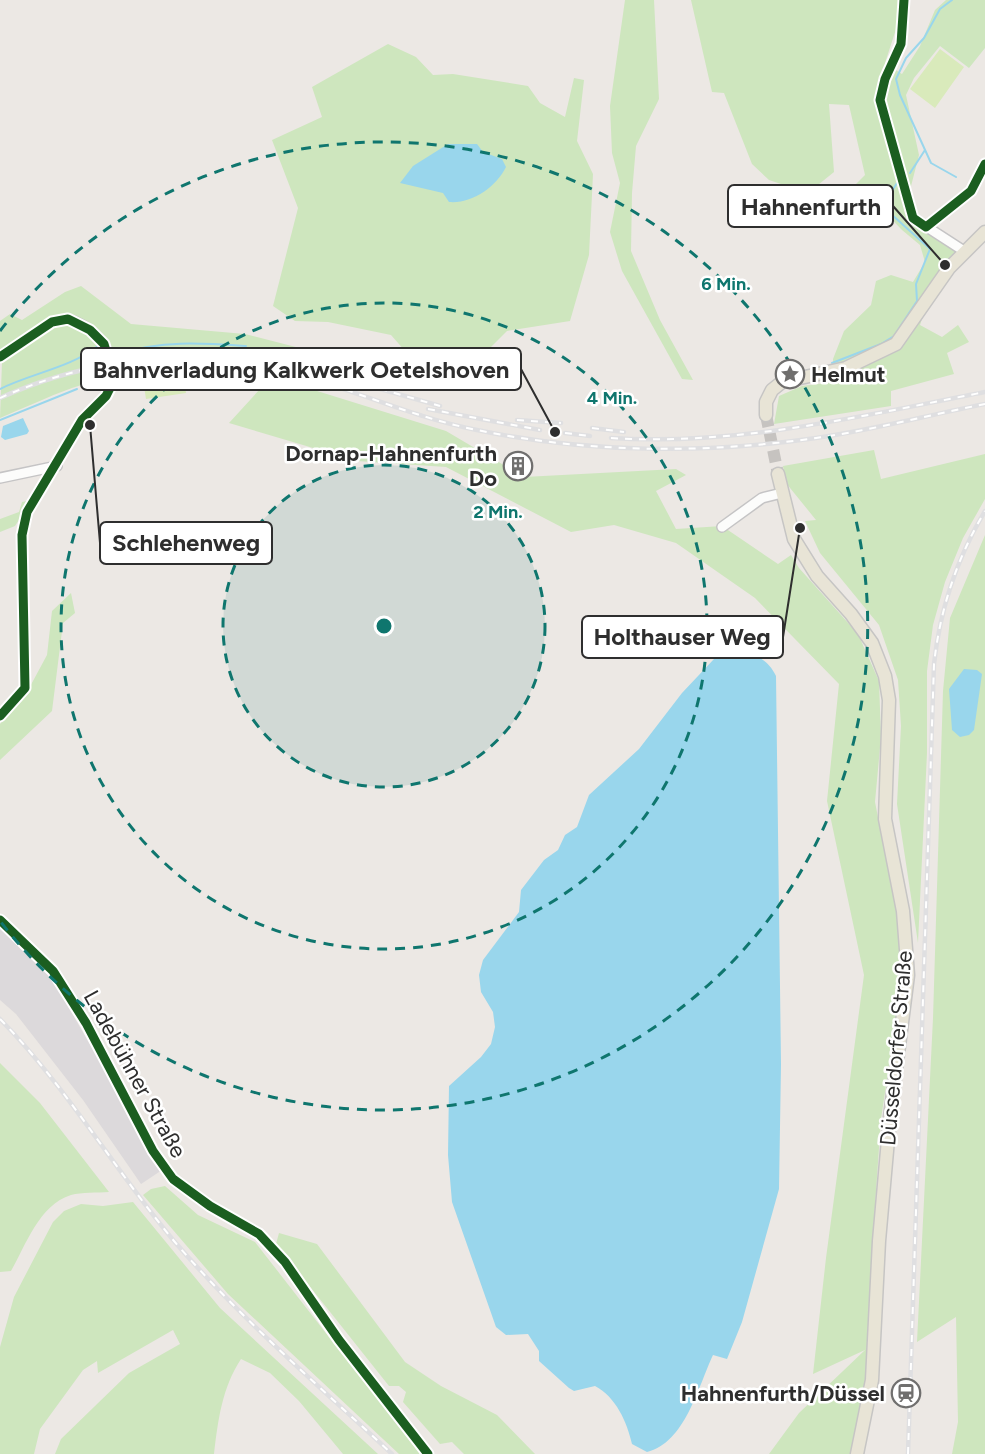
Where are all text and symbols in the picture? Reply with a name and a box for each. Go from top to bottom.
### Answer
callout: Hahnenfurth [728,185,893,227]
text: Hahnenfurth [741,192,881,221]
text: 6 Min. [701,273,751,295]
callout: Bahnverladung Kalkwerk Oetelshoven [81,348,521,390]
text: Bahnverladung Kalkwerk Oetelshoven [93,355,509,384]
place icon: Helmut [774,358,806,390]
place label: Helmut [811,361,886,388]
text: 4 Min. [587,387,637,409]
place label: Dornap-Hahnenfurth Do [285,440,497,492]
building icon: Dornap-Hahnenfurth Do [502,450,534,482]
text: 2 Min. [473,501,523,523]
callout: Schlehenweg [100,522,272,564]
text: Schlehenweg [112,528,260,557]
centre of rings [374,616,394,636]
callout: Holthauser Weg [582,616,783,658]
text: Holthauser Weg [593,622,771,651]
street label: Düsseldorfer Straße [874,949,918,1147]
street label: Ladebühner Straße [78,986,192,1162]
station icon: Hahnenfurth/Düssel [890,1377,922,1409]
place label: Hahnenfurth/Düssel [681,1380,885,1407]

